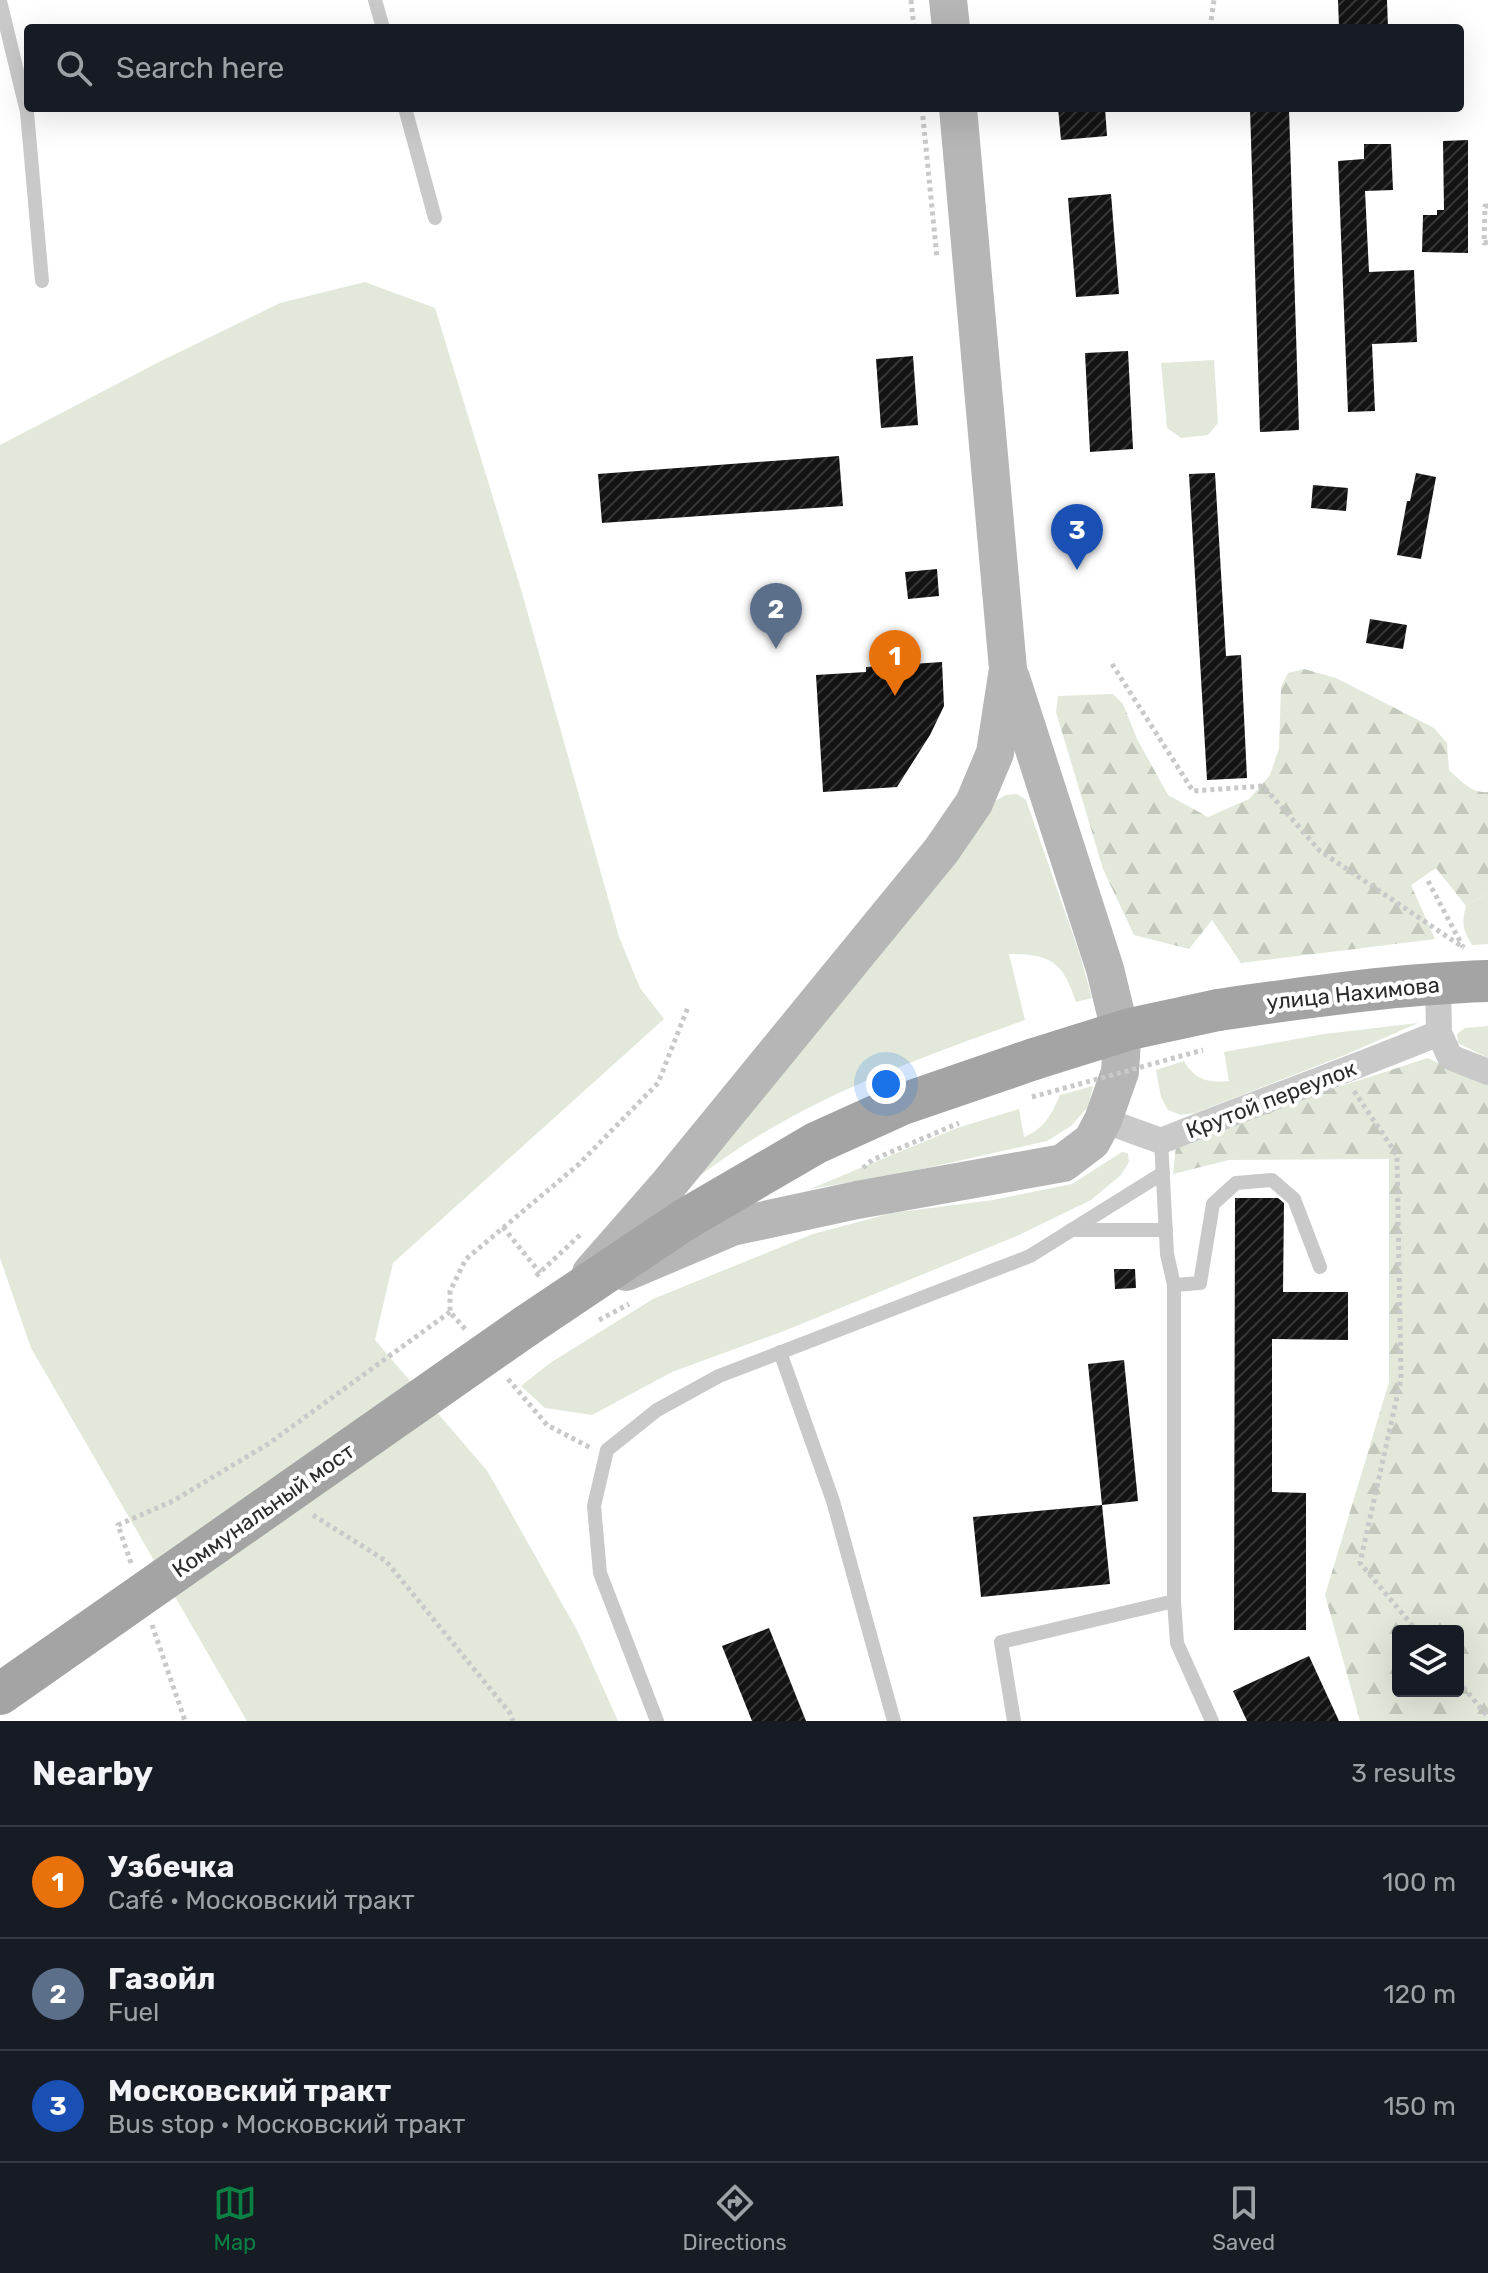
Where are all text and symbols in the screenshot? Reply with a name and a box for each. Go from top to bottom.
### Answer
search box [24,24,1464,112]
icon: search [52,46,96,90]
text: Search here [116,50,284,86]
pin: 3 [1051,504,1103,570]
pin: 2 [750,583,802,649]
pin: 1 [869,630,921,696]
street label: улица Нахимова [1265,971,1441,1016]
street label: Крутой переулок [1182,1054,1360,1144]
your location [866,1064,906,1104]
street label: Коммунальный мост [167,1437,360,1583]
map controls [1392,1625,1464,1697]
button: layers [1392,1625,1464,1697]
text: Nearby [32,1753,153,1794]
text: 3 results [1351,1758,1456,1789]
text: Узбечка [108,1849,234,1885]
text: 1 [52,1867,64,1898]
text: 100 m [1382,1867,1456,1898]
text: Café · Московский тракт [108,1885,415,1916]
text: Газойл [108,1961,216,1997]
text: 2 [50,1979,66,2010]
text: 120 m [1384,1979,1456,2010]
text: Fuel [108,1997,159,2028]
text: Московский тракт [108,2073,391,2109]
text: 3 [49,2091,67,2122]
text: 150 m [1383,2091,1456,2122]
text: Bus stop · Московский тракт [108,2109,465,2140]
tab: Map [213,2181,257,2256]
tab: Directions [682,2181,787,2256]
tab: Saved [1212,2181,1275,2256]

